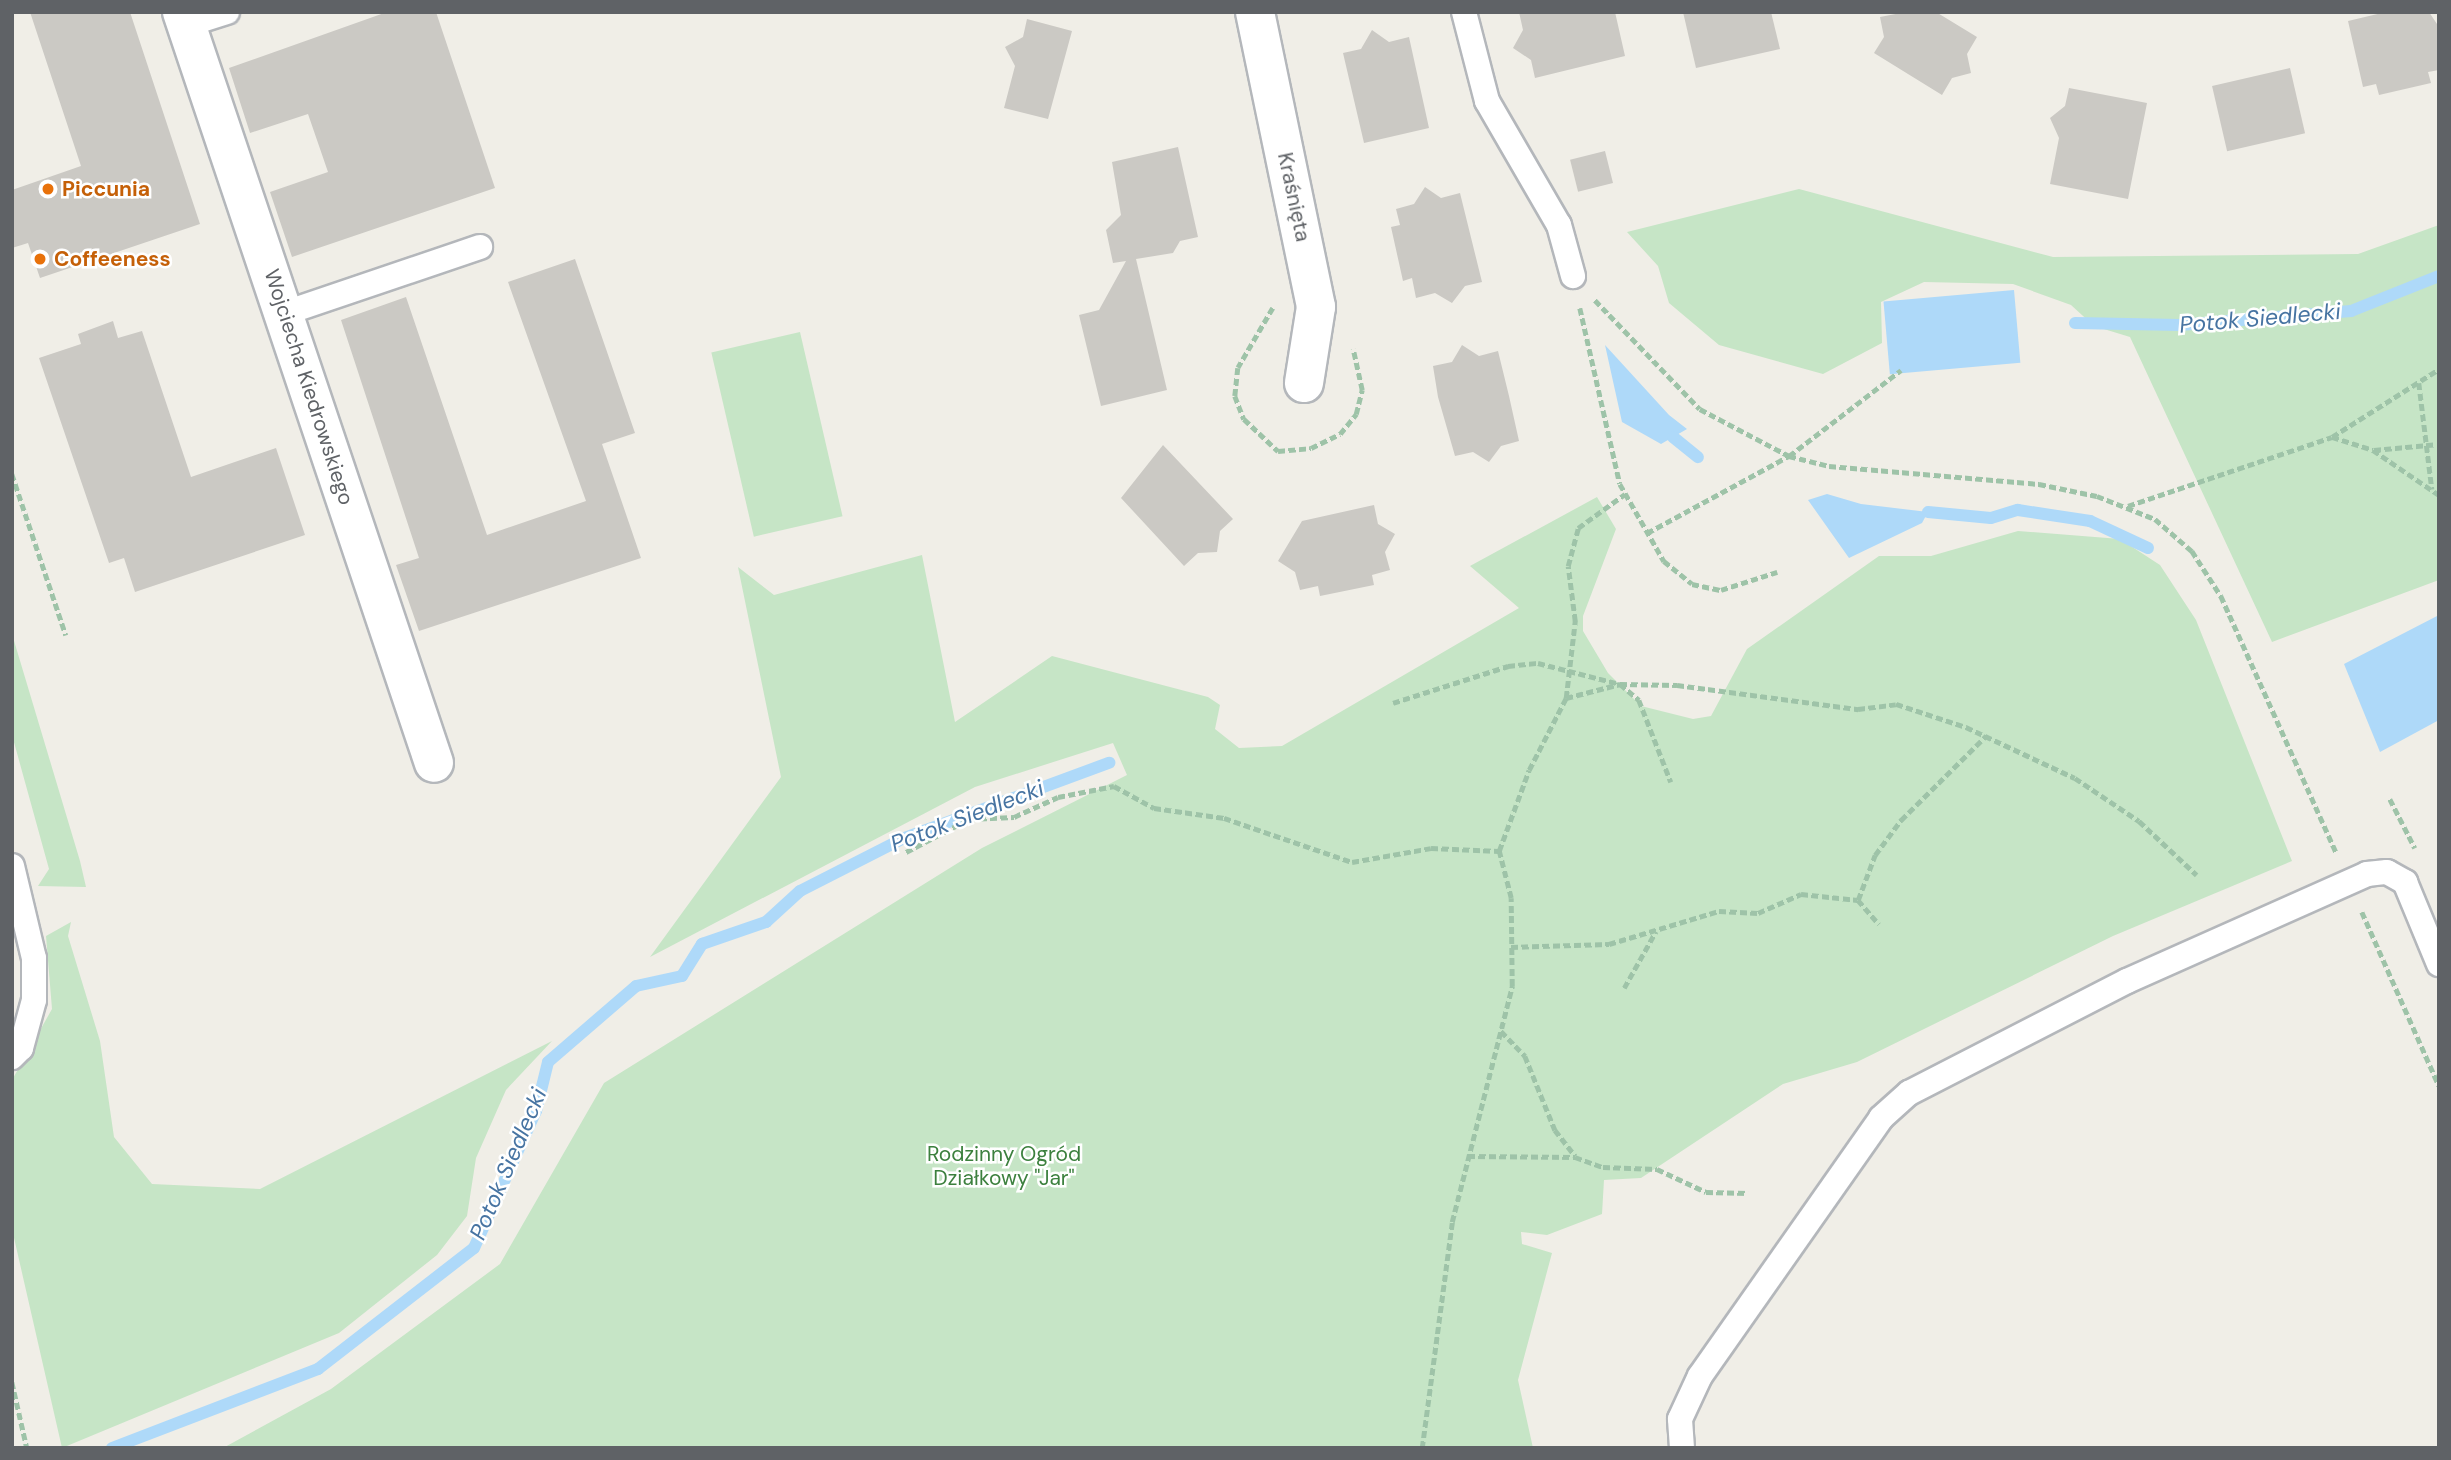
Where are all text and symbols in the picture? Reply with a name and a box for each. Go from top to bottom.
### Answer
street label: Kraśnięta [1272,150,1316,244]
place label: Piccunia [62,176,150,202]
marker: Piccunia [40,181,56,197]
place label: Coffeeness [54,246,171,272]
marker: Coffeeness [32,251,48,267]
street label: Wojciecha Kiedrowskiego [259,266,359,508]
water label: Potok Siedlecki [2178,297,2342,339]
water label: Potok Siedlecki [886,774,1048,858]
water label: Potok Siedlecki [464,1084,552,1244]
park label: Rodzinny Ogród Działkowy "Jar" [927,1141,1081,1191]

